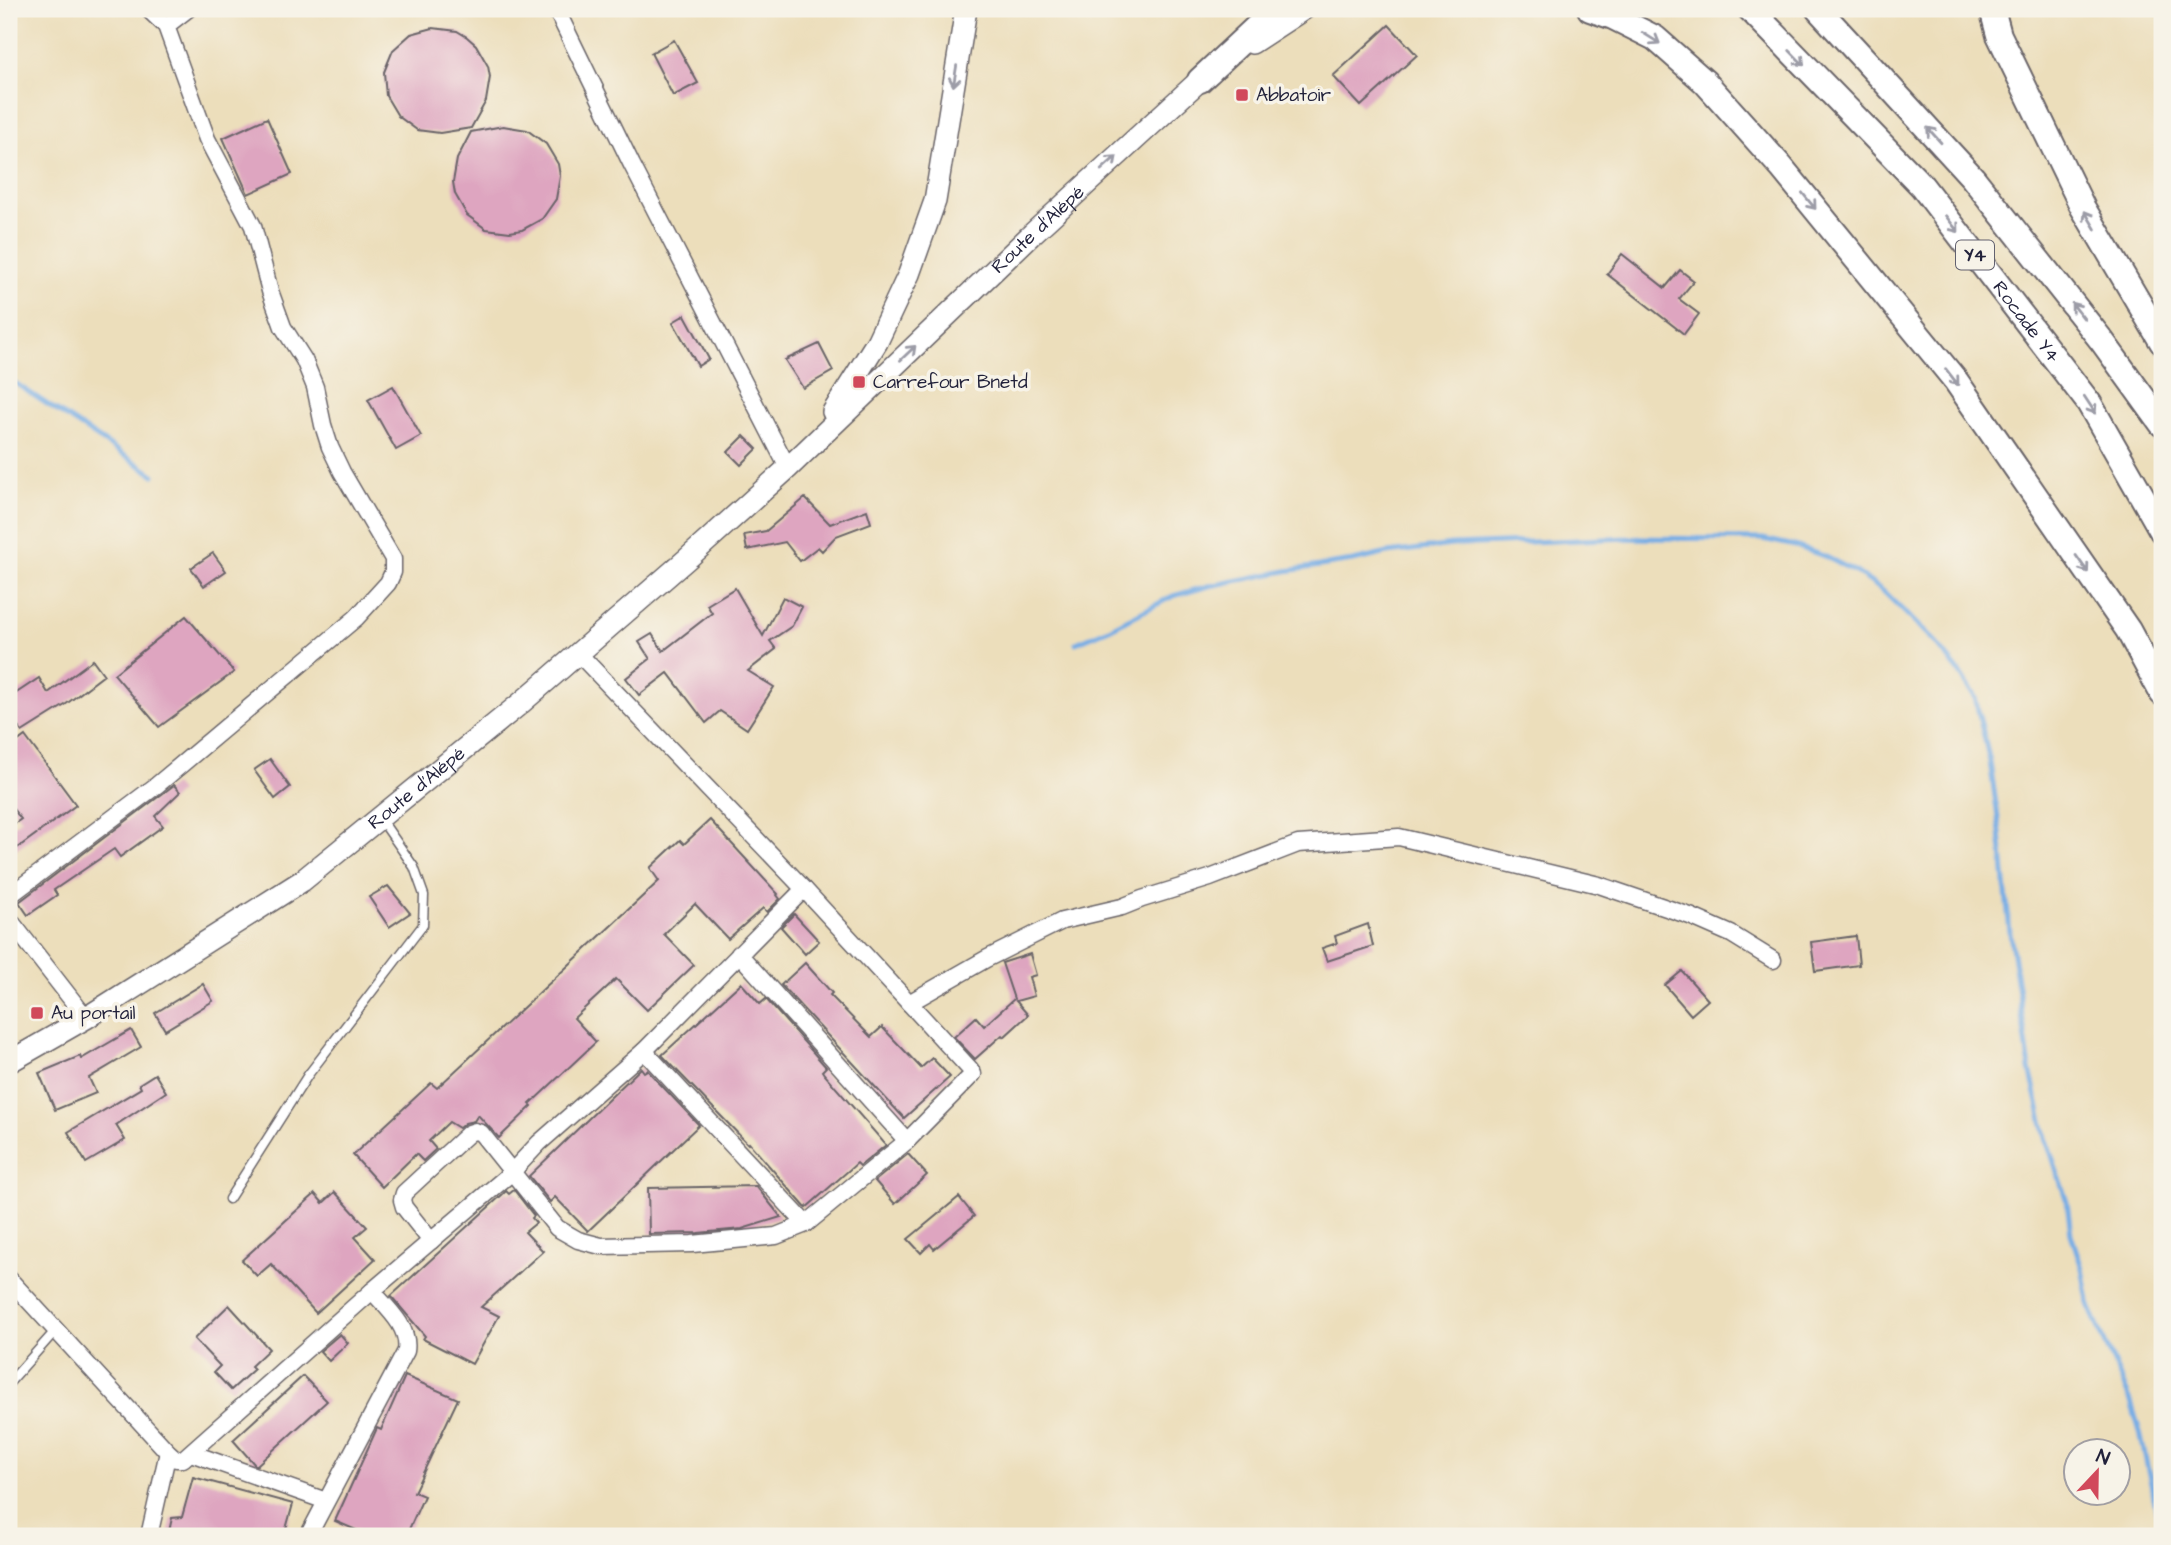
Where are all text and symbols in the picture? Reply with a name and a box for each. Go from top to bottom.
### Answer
one-way arrow [1641,31,1661,45]
one-way arrow [1789,49,1806,66]
one-way arrow [948,64,961,87]
place label: Abbatoir [1256,82,1331,109]
marker: Abbatoir [1234,87,1250,103]
one-way arrow [1925,127,1942,144]
one-way arrow [1100,155,1118,171]
street label: Route d'Alépé [985,179,1090,280]
one-way arrow [1801,191,1817,209]
one-way arrow [2083,211,2097,231]
one-way arrow [1944,215,1959,233]
road number: Y4 [1956,241,1994,270]
street label: Rocade Y4 [1986,275,2067,368]
one-way arrow [2070,302,2085,320]
one-way arrow [899,344,916,361]
one-way arrow [1945,368,1960,386]
place label: Carrefour Bnetd [873,369,1028,396]
marker: Carrefour Bnetd [851,374,867,390]
one-way arrow [2082,395,2097,414]
one-way arrow [2075,554,2089,573]
street label: Route d'Alépé [362,740,471,836]
place label: Au portail [51,1000,135,1027]
marker: Au portail [29,1005,45,1021]
north arrow [2062,1436,2132,1506]
text: N [2092,1443,2113,1472]

